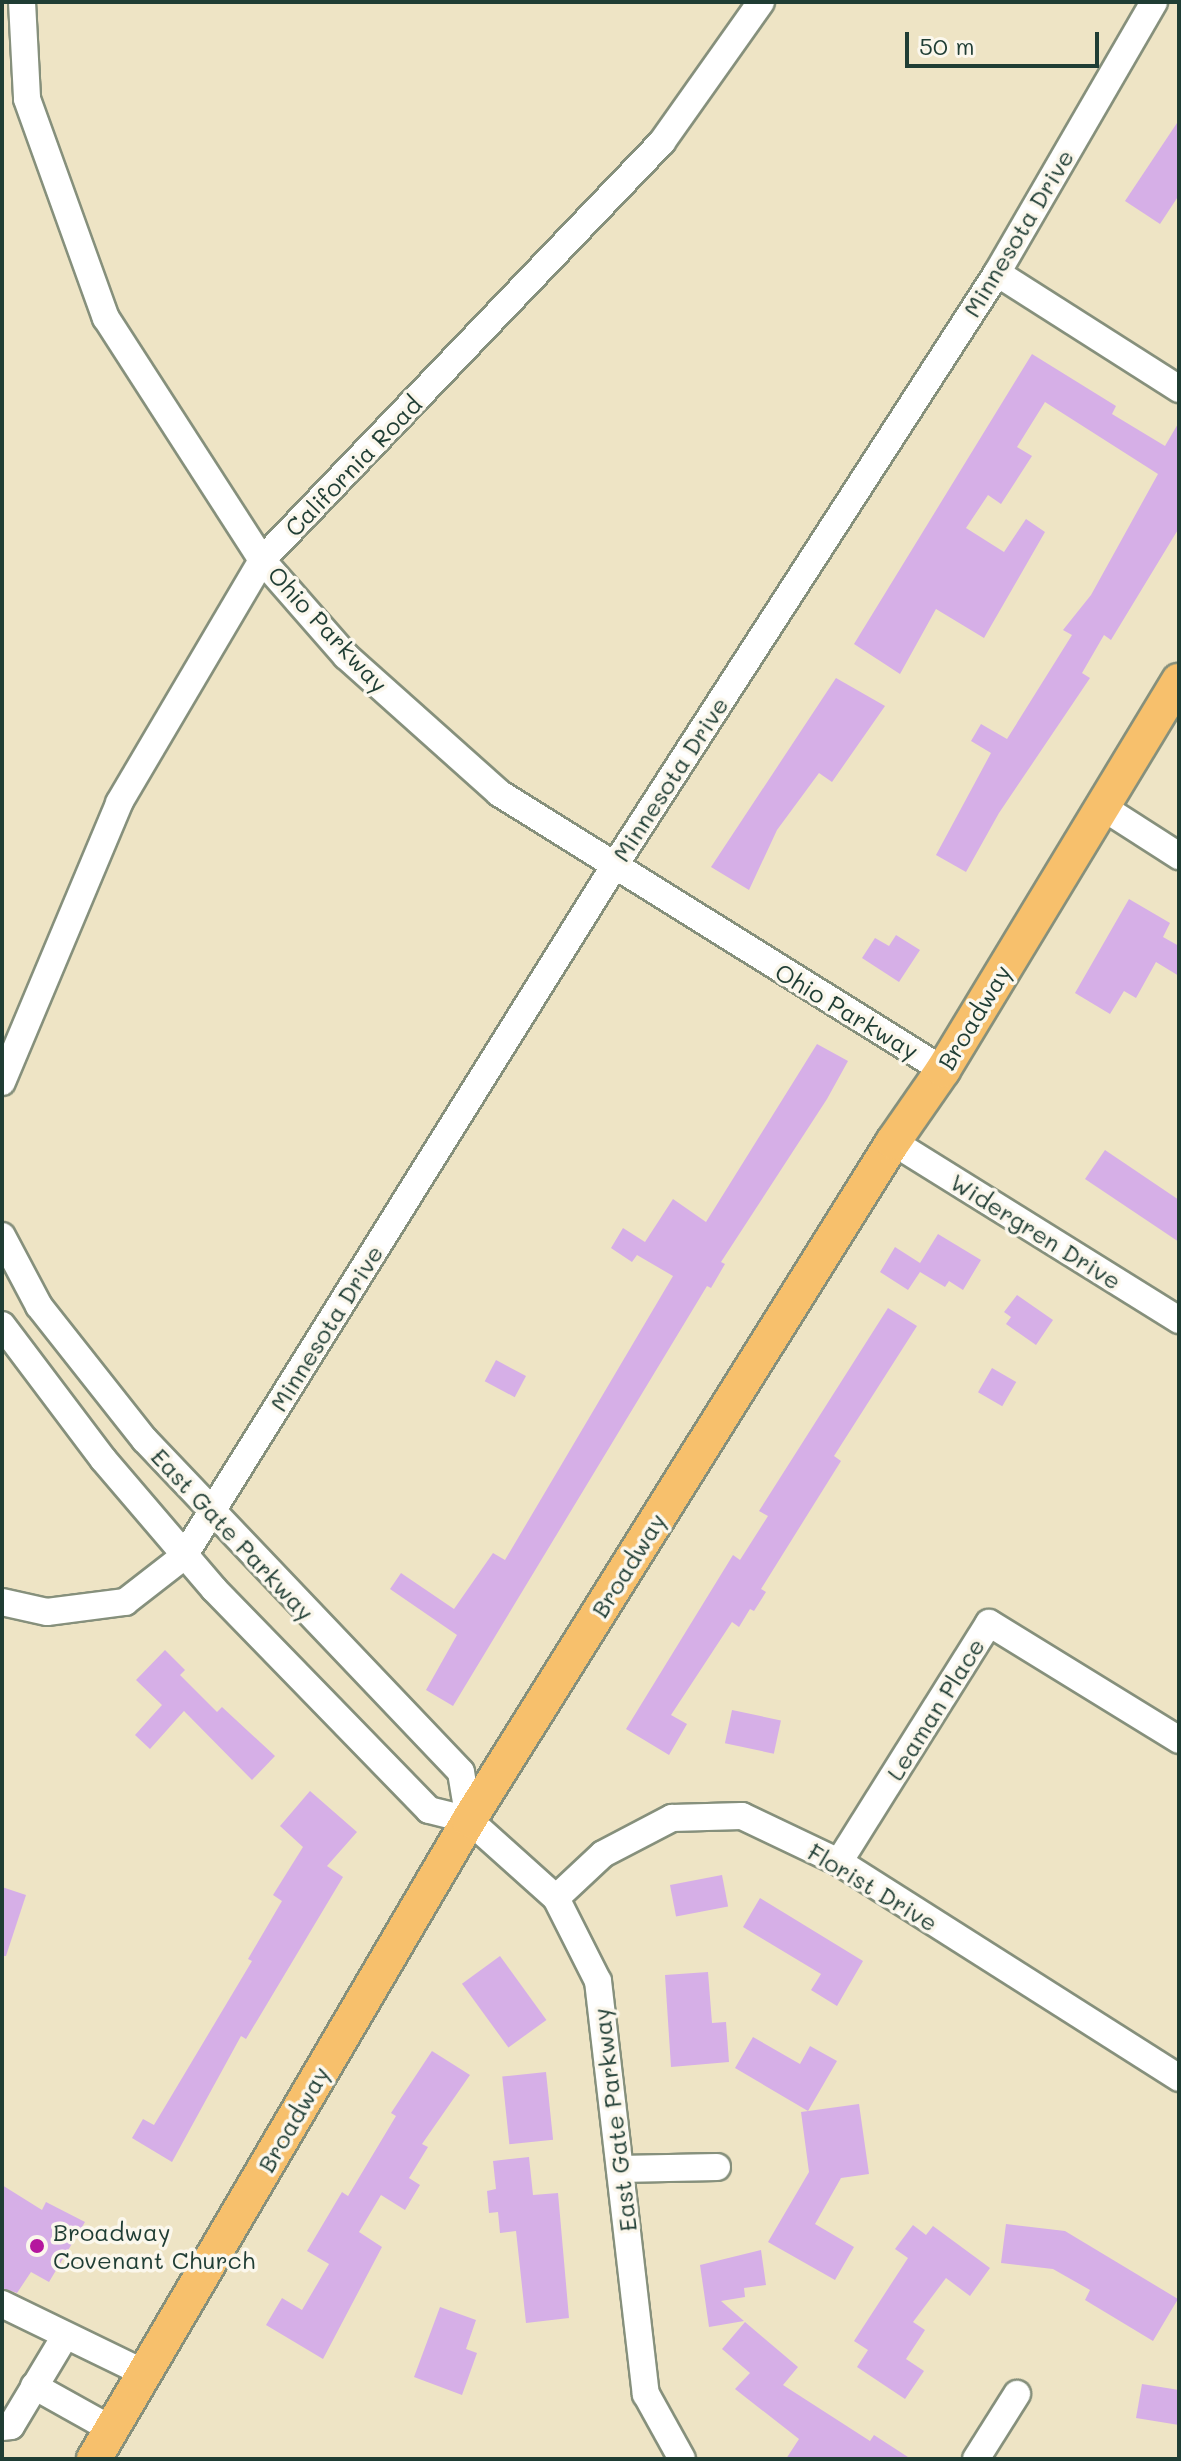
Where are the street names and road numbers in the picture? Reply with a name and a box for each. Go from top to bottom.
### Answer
street label: Minnesota Drive [957,144,1079,322]
street label: California Road [279,390,427,542]
street label: Ohio Parkway [262,560,394,698]
street label: Minnesota Drive [606,691,734,867]
street label: Ohio Parkway [770,957,924,1065]
street label: Broadway [931,959,1017,1075]
street label: Widergren Drive [945,1167,1127,1295]
street label: Minnesota Drive [263,1240,389,1416]
street label: East Gate Parkway [146,1442,320,1626]
street label: Broadway [585,1508,671,1622]
street label: Leaman Place [880,1633,990,1785]
street label: Florist Drive [803,1837,943,1937]
street label: East Gate Parkway [586,2007,642,2233]
street label: Broadway [251,2061,335,2177]

